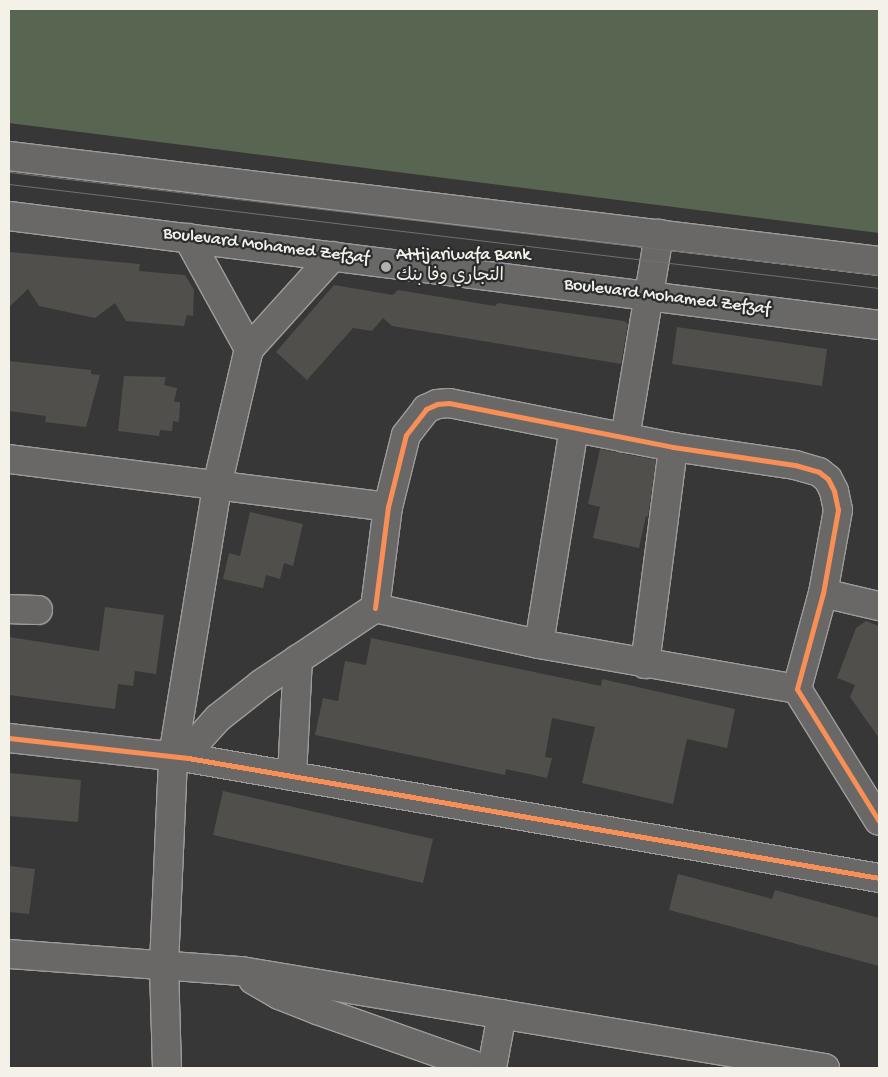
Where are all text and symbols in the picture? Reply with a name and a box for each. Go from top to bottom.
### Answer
street label: Boulevard Mohamed Zefzaf [162,224,370,270]
place label: Attijariwafa Bank التجاري وفا بنك [396,246,530,288]
marker: Attijariwafa Bank التجاري وفا بنك [380,261,392,273]
street label: Boulevard Mohamed Zefzaf [563,275,771,321]

